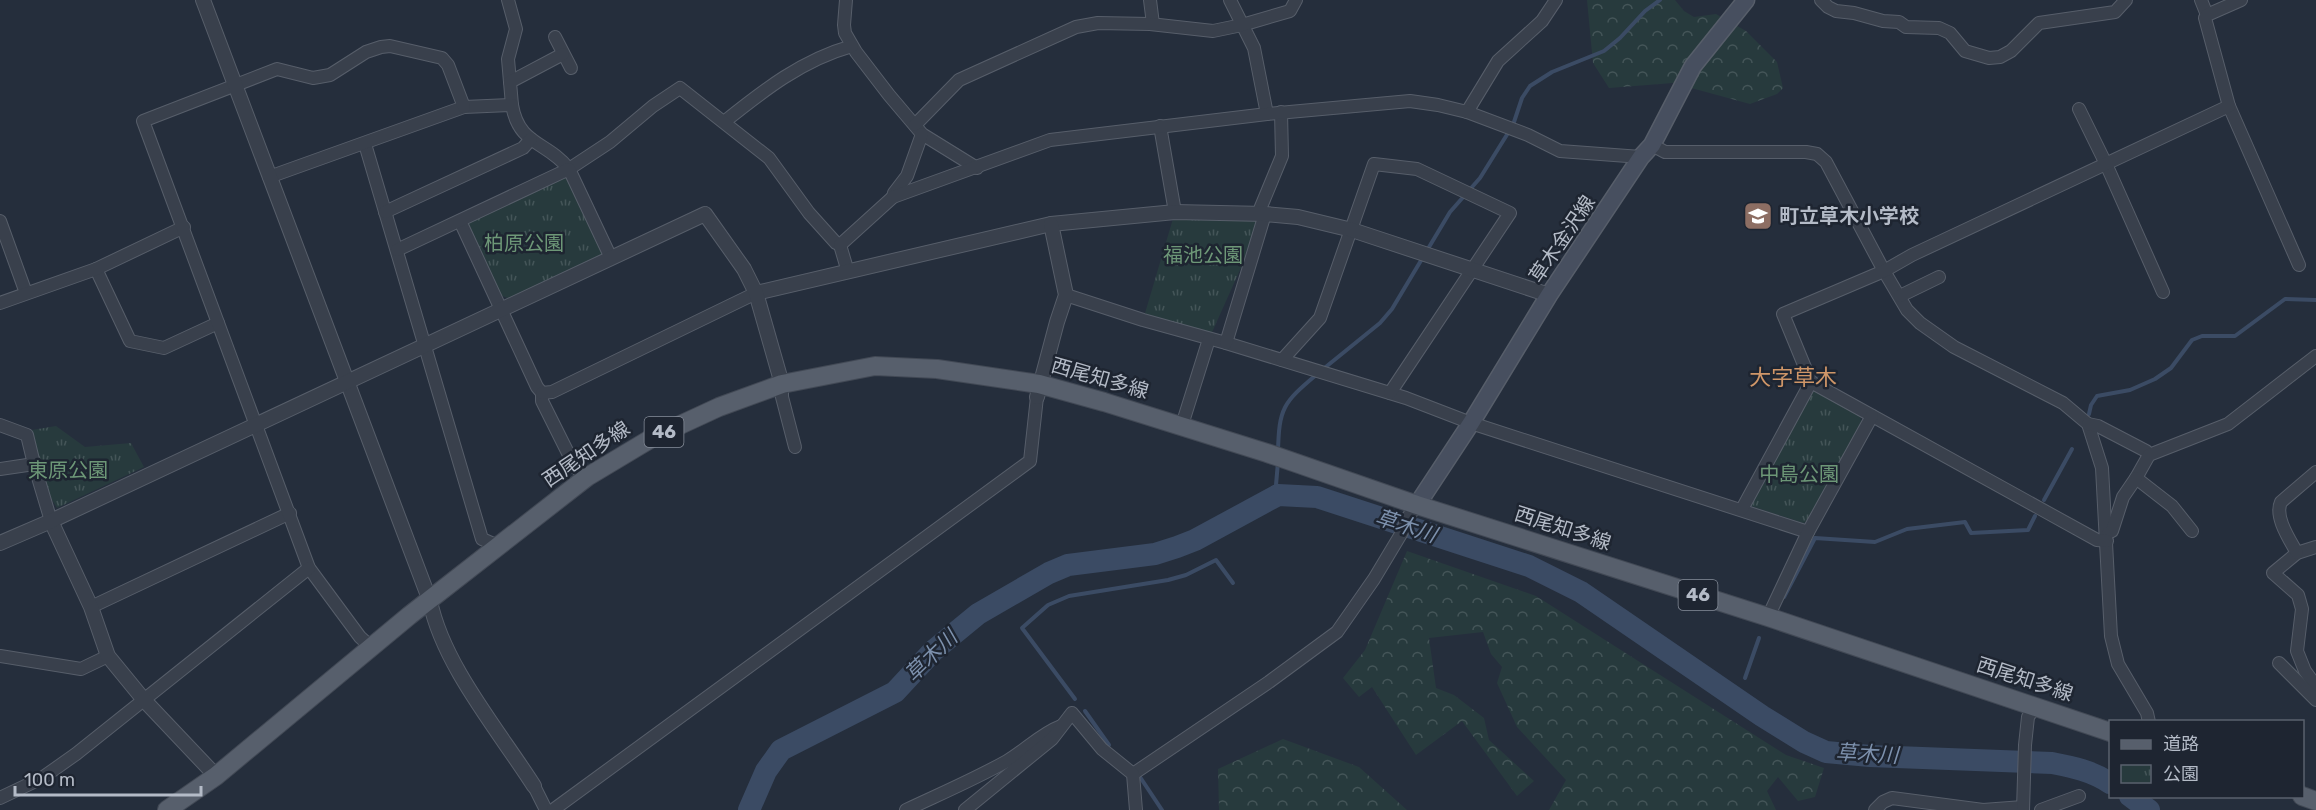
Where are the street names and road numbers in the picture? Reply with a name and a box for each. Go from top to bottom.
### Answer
street label: 草木金沢線 [1524,191,1600,287]
street label: 西尾知多線 [1049,353,1151,403]
street label: 西尾知多線 [538,416,634,492]
road number: 46 [644,417,684,447]
street label: 西尾知多線 [1512,501,1614,555]
road number: 46 [1678,580,1718,610]
street label: 西尾知多線 [1974,652,2076,706]

